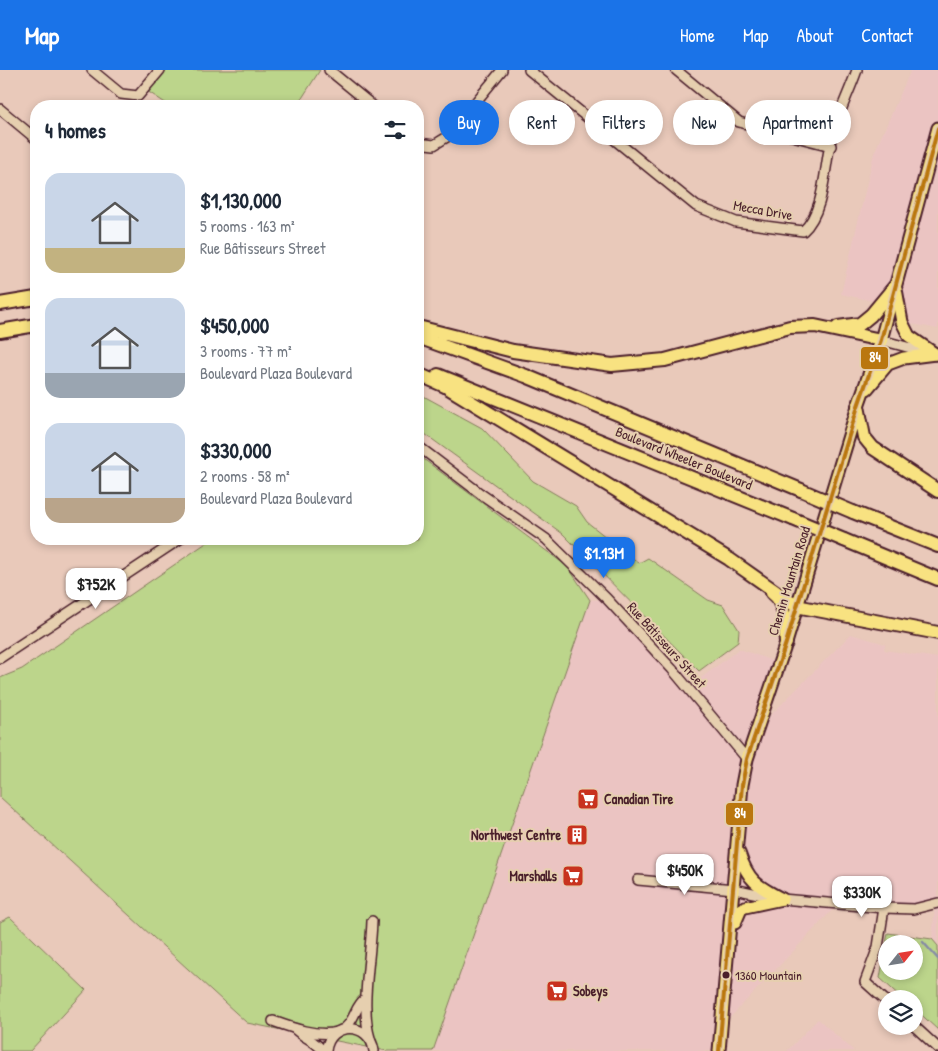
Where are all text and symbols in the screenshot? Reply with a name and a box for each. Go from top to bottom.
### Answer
text: Map [25,19,59,51]
text: Home [680,23,715,48]
text: Map [743,23,768,48]
text: About [796,23,833,48]
text: Contact [861,23,913,48]
chip: Buy [439,100,499,145]
chip: Rent [509,100,575,145]
chip: Filters [585,100,663,145]
chip: New [673,100,735,145]
chip: Apartment [745,100,851,145]
text: 4 homes [45,116,106,145]
icon: filters [381,116,409,144]
text: $1,130,000 [200,186,281,215]
icon: home [85,193,145,253]
street label: Mecca Drive [732,195,795,224]
text: 5 rooms · 163 m² [200,215,295,237]
text: Rue Bâtisseurs Street [200,237,326,259]
text: $450,000 [200,311,269,340]
icon: home [85,318,145,378]
text: 3 rooms · 77 m² [200,340,292,362]
line badge: 84 [860,346,889,370]
text: 84 [869,347,881,366]
text: Boulevard Plaza Boulevard [200,362,352,384]
street label: Boulevard Wheeler Boulevard [613,421,756,494]
text: $330,000 [200,436,271,465]
icon: home [85,443,145,503]
text: 2 rooms · 58 m² [200,465,290,487]
text: Boulevard Plaza Boulevard [200,487,352,509]
street label: Chemin Mountain Road [763,523,814,638]
pin: $1.13M [563,536,645,579]
text: $1.13M [584,542,624,564]
pin: $752K [61,568,131,610]
text: $752K [77,573,115,595]
street label: Rue Bâtisseurs Street [624,597,711,692]
supermarket icon: Canadian Tire [576,787,600,811]
place label: Canadian Tire [604,789,674,808]
line badge: 84 [725,802,754,826]
text: 84 [734,803,746,822]
building icon: Northwest Centre [565,823,589,847]
place label: Northwest Centre [471,825,561,844]
pin: $450K [650,854,720,896]
text: $450K [667,859,703,881]
supermarket icon: Marshalls [561,864,585,888]
place label: Marshalls [510,866,558,885]
pin: $330K [827,876,897,918]
text: $330K [843,881,881,903]
north arrow [878,935,922,980]
map controls [878,935,923,1035]
place label: 1360 Mountain [735,966,802,984]
marker: 1360 Mountain [721,970,731,980]
supermarket icon: Sobeys [545,979,569,1003]
place label: Sobeys [573,981,608,1002]
button: layers [878,990,923,1035]

